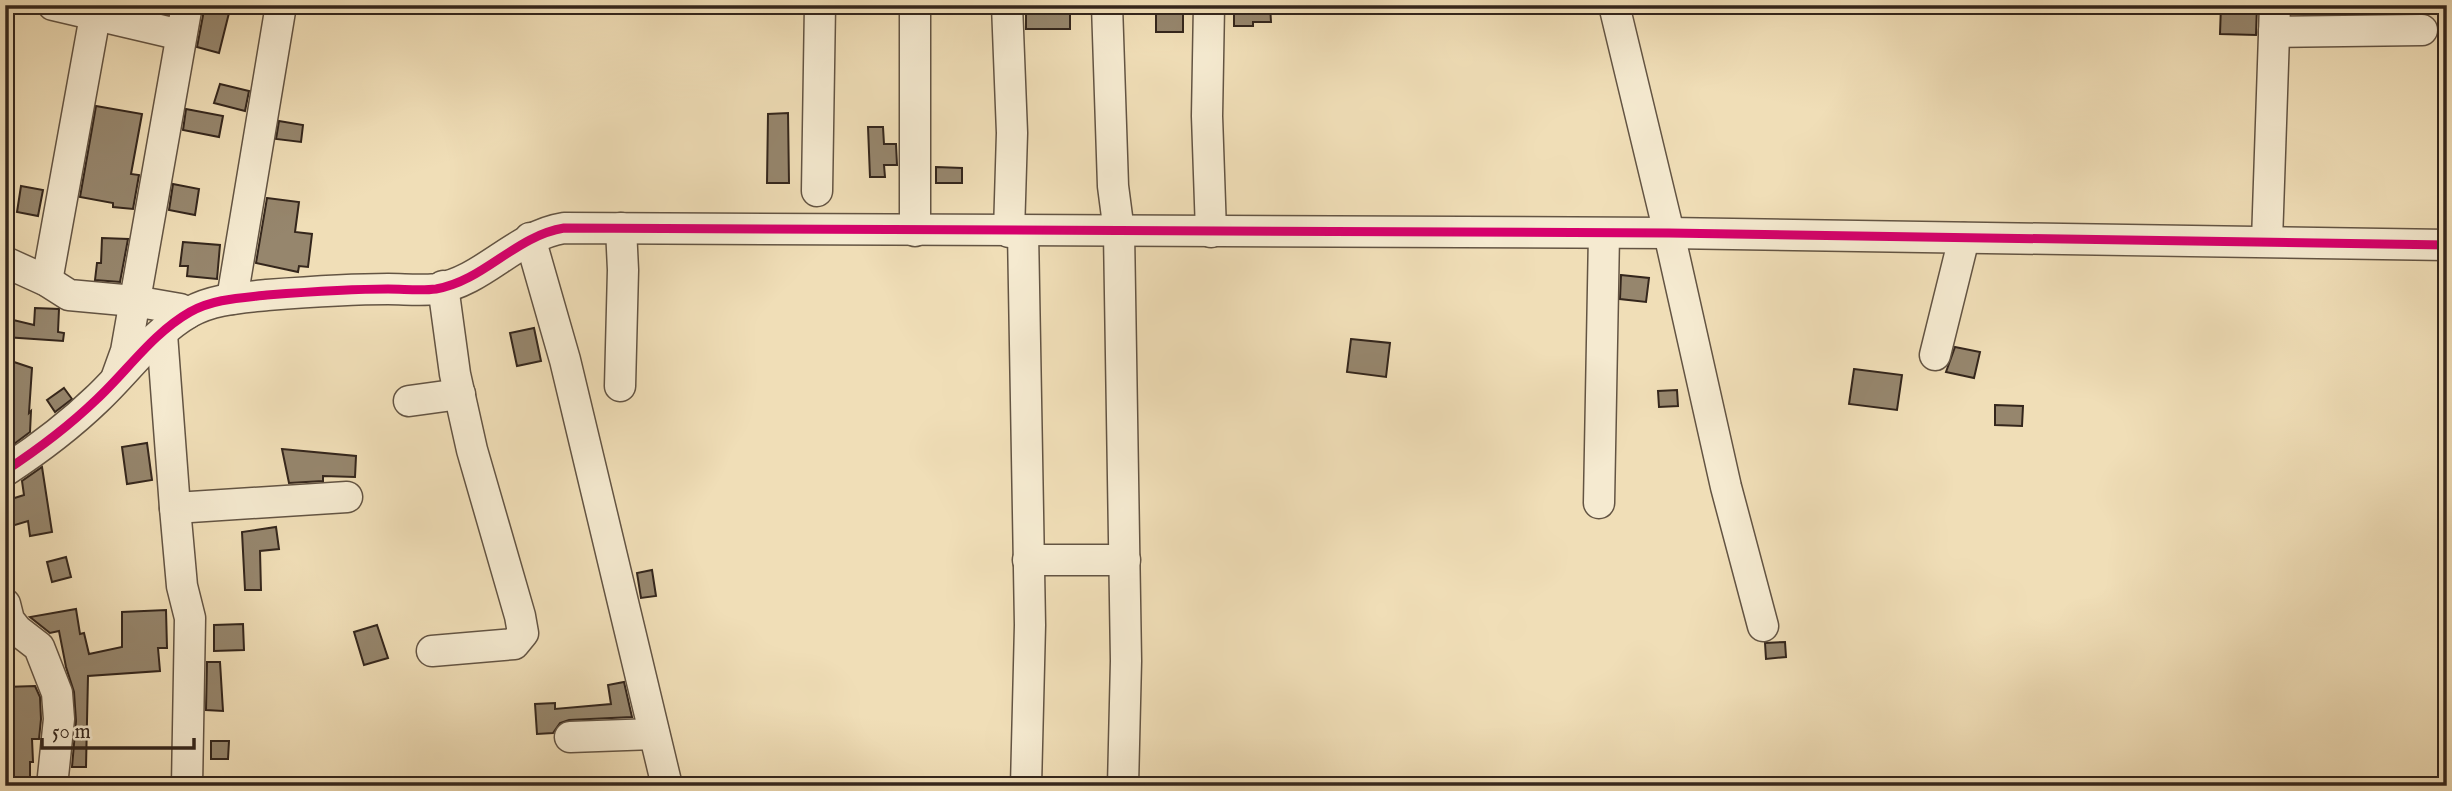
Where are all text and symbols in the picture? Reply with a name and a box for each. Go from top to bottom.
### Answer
scale bar [42,707,194,751]
text: 50 m [52,719,91,746]

